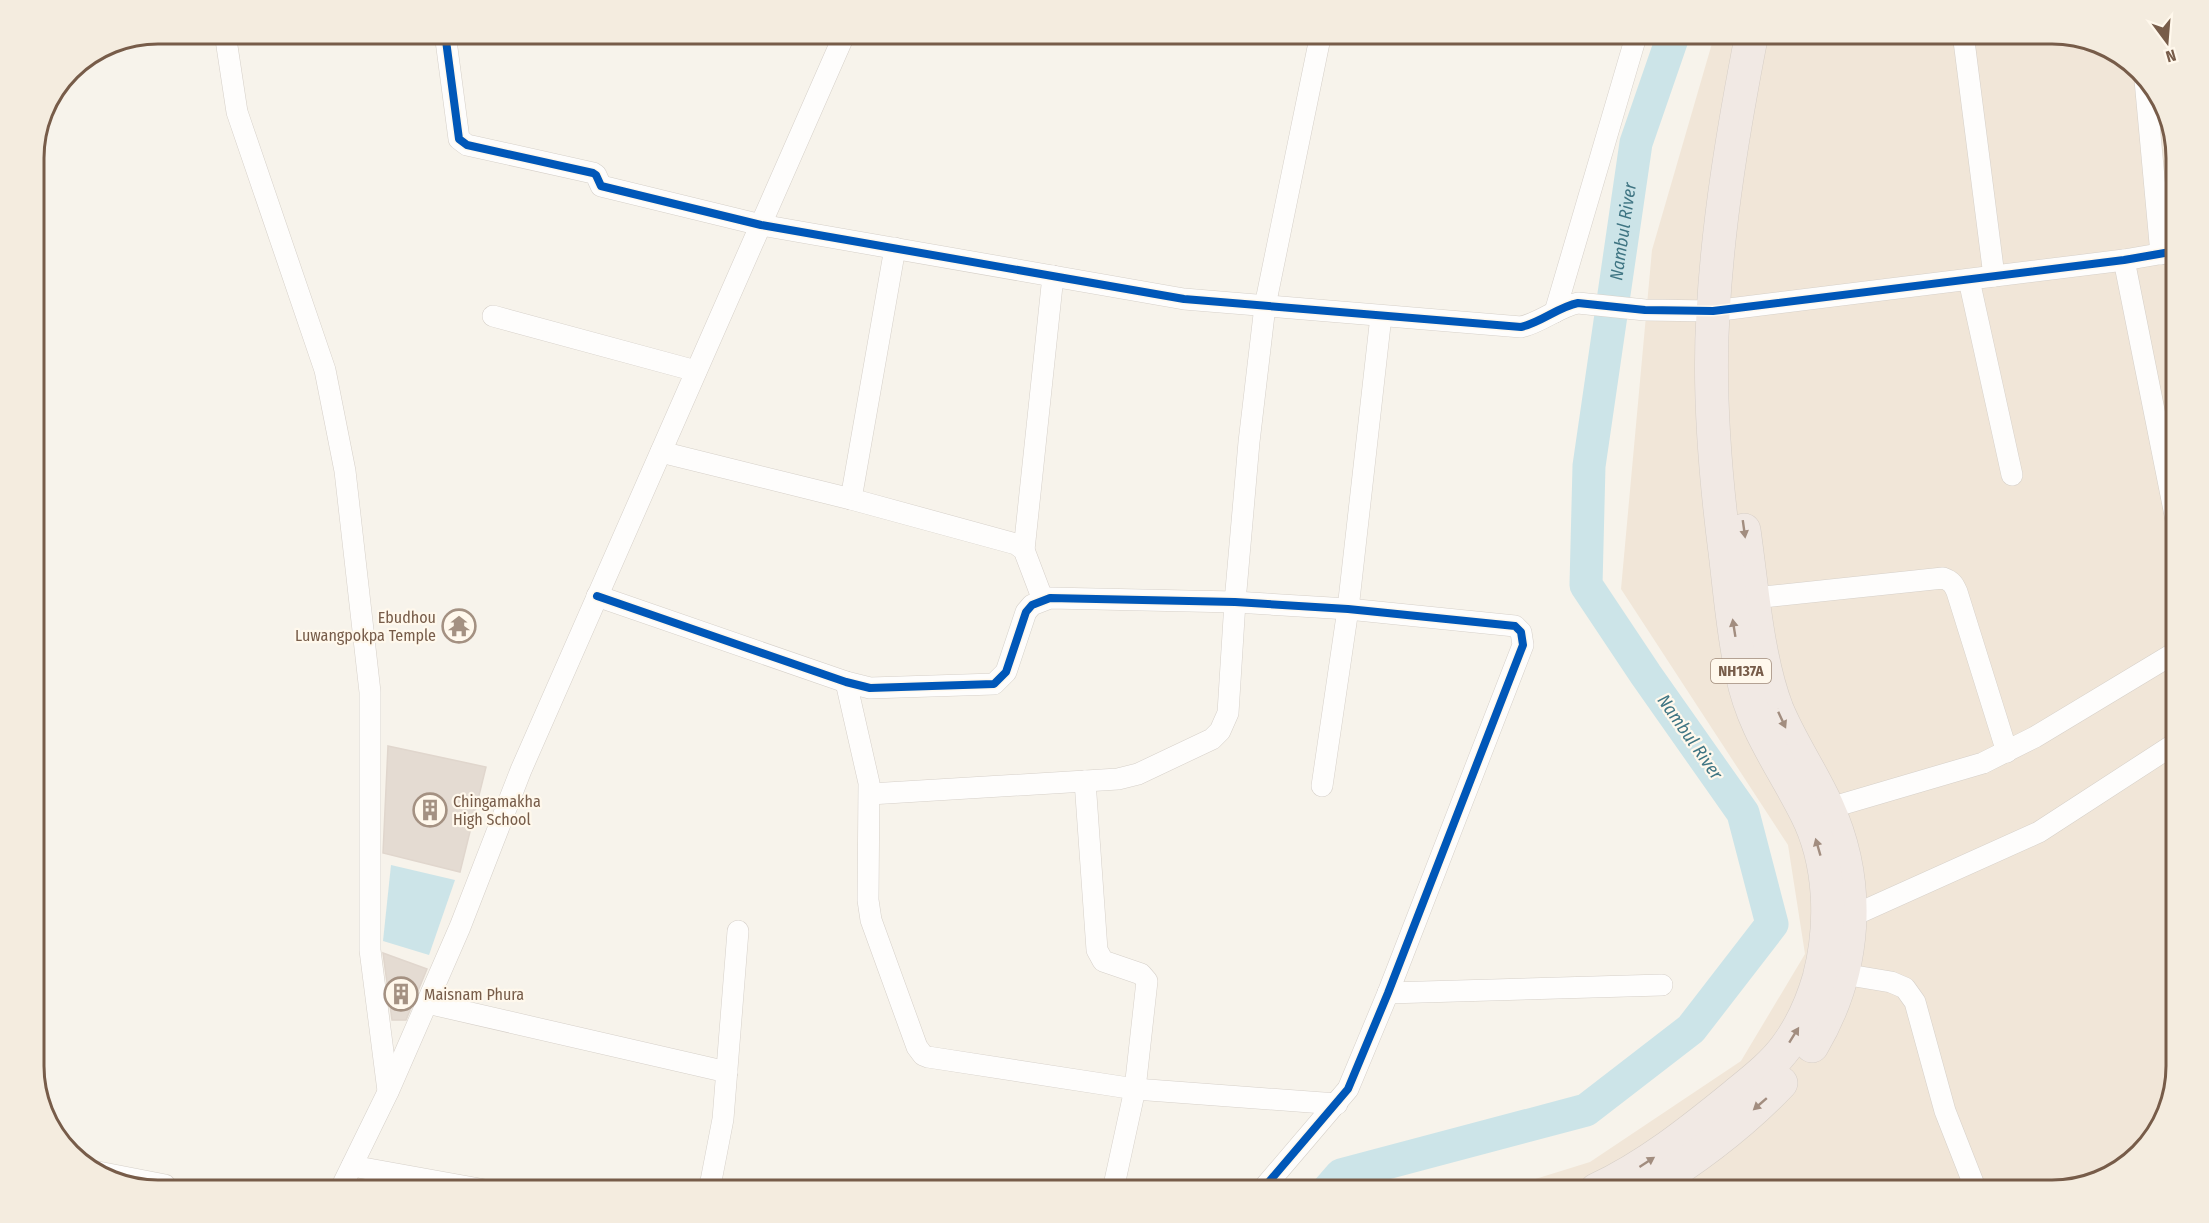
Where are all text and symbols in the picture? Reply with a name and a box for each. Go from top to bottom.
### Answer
north arrow [2137,12,2197,72]
text: N [2164,45,2178,66]
water label: Nambul River [1605,180,1641,282]
one-way arrow [1740,520,1749,539]
place label: Ebudhou Luwangpokpa Temple [295,608,436,645]
temple icon: Ebudhou Luwangpokpa Temple [441,608,477,644]
one-way arrow [1729,618,1738,637]
road number: NH137A [1711,659,1771,683]
water label: Nambul River [1653,690,1728,784]
one-way arrow [1778,711,1787,728]
building icon: Chingamakha High School [412,792,448,828]
place label: Chingamakha High School [453,792,541,829]
one-way arrow [1813,838,1822,856]
building icon: Maisnam Phura [383,976,419,1012]
place label: Maisnam Phura [424,985,524,1004]
one-way arrow [1788,1027,1799,1043]
one-way arrow [1753,1097,1768,1110]
one-way arrow [1639,1156,1655,1168]

